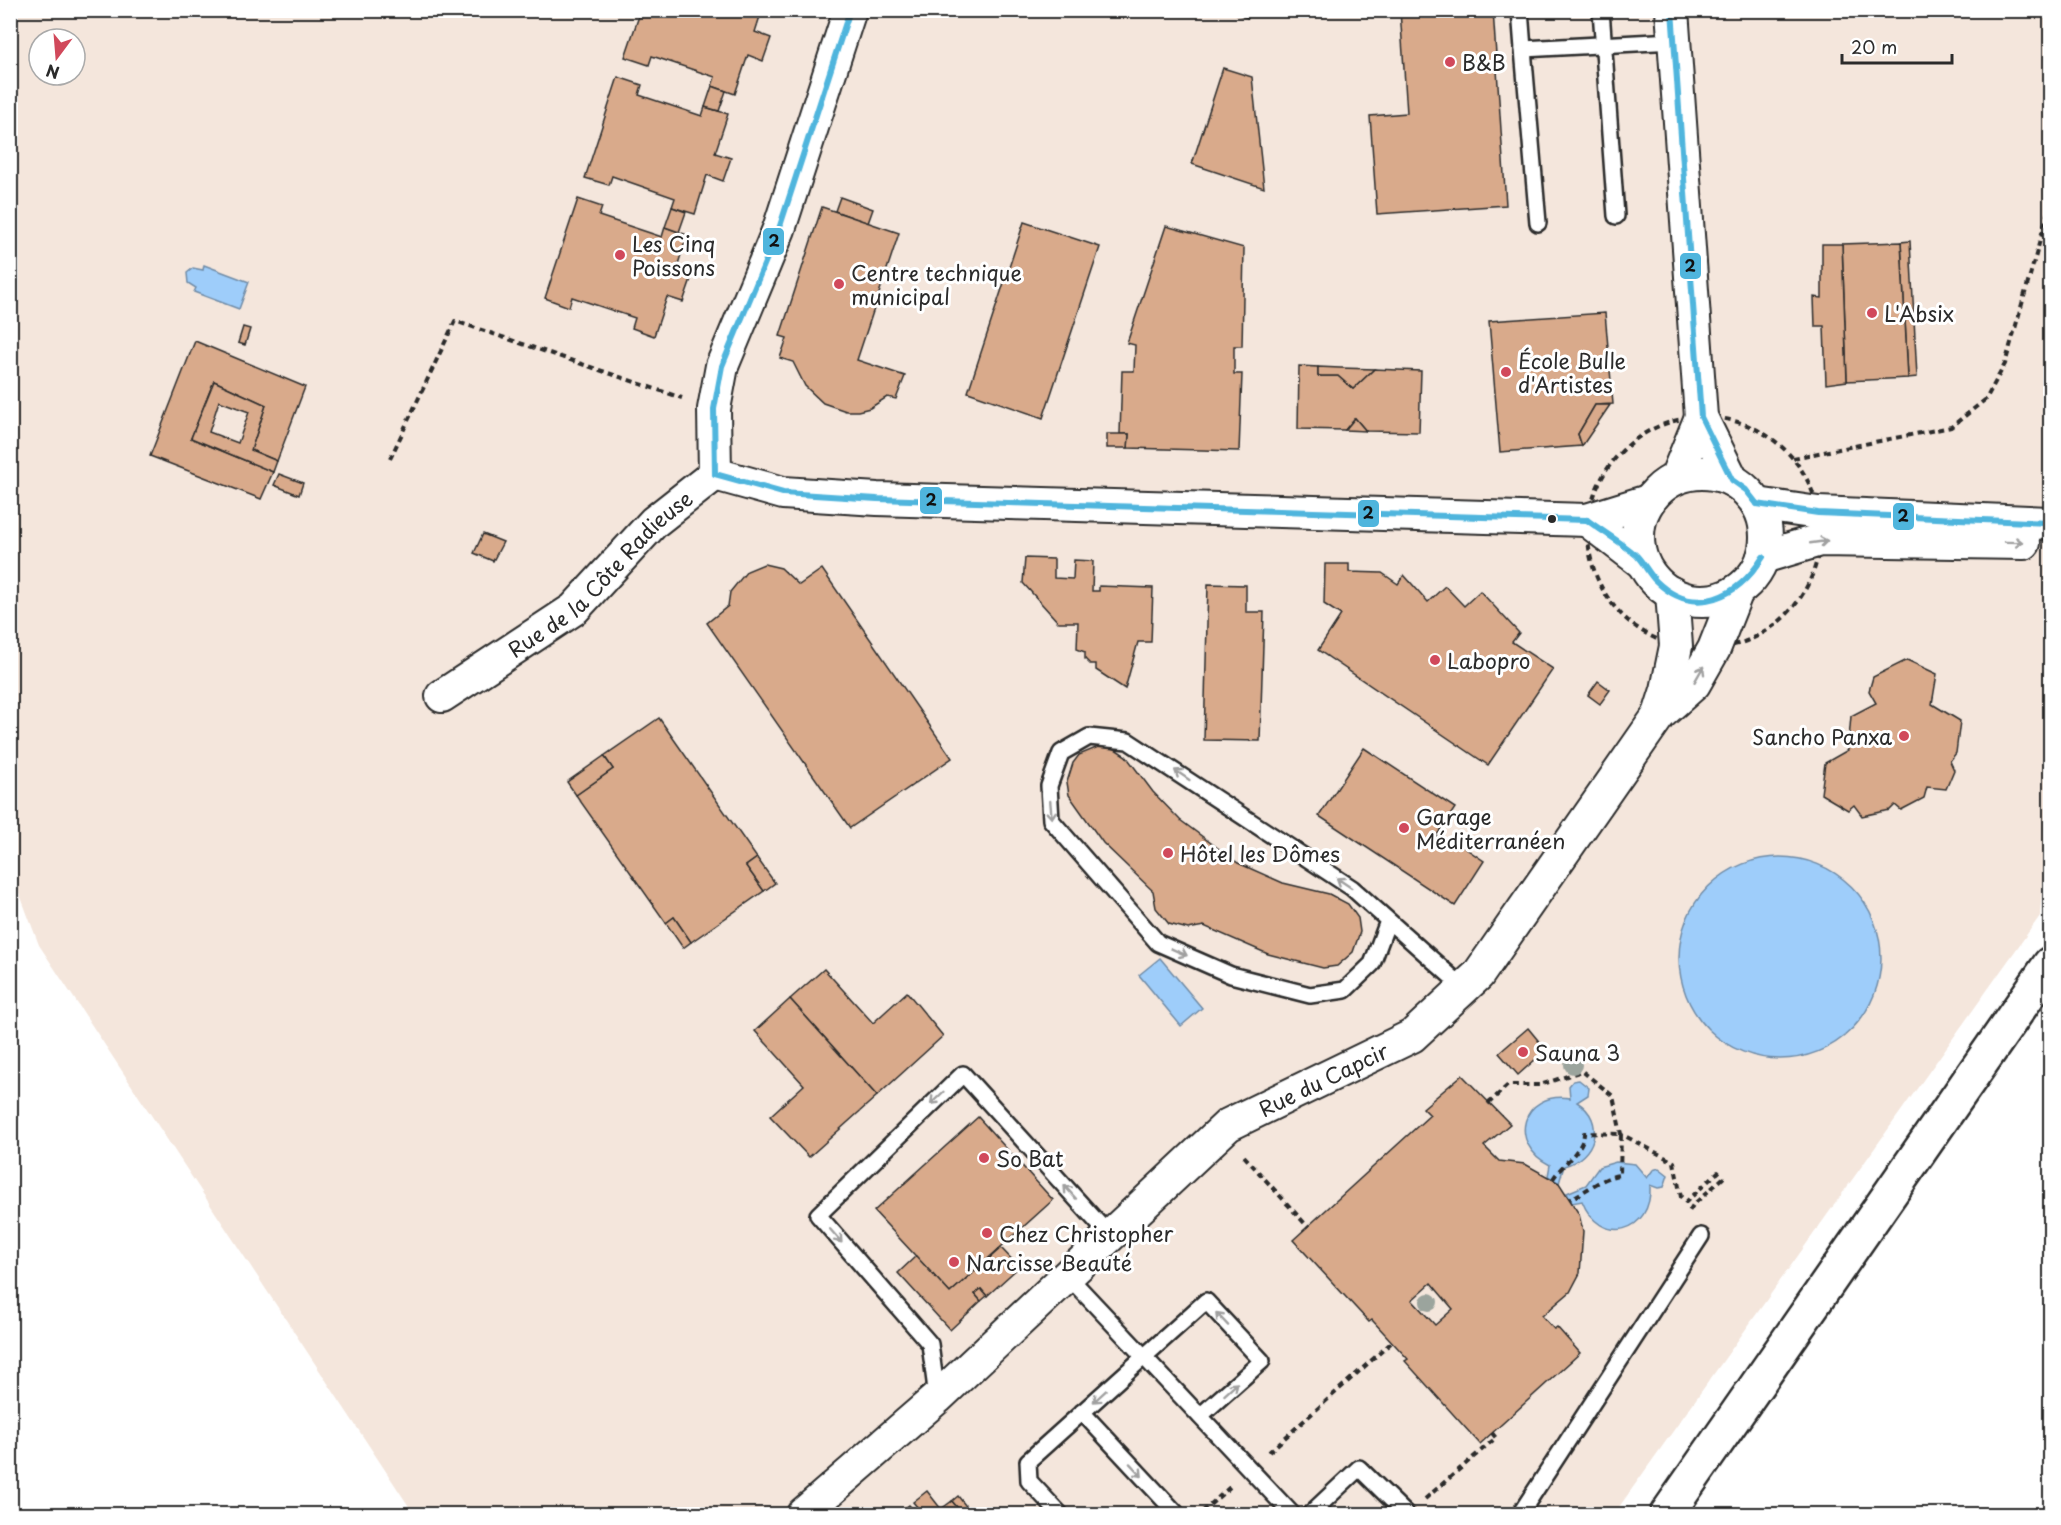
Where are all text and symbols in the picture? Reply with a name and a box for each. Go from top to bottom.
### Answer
north arrow [27,27,87,87]
scale bar [1842,27,1952,65]
text: 20 m [1851,33,1897,60]
place label: B&B [1462,46,1506,78]
marker: B&B [1443,55,1457,69]
text: N [43,59,62,86]
place label: Les Cinq Poissons [632,227,715,283]
line badge: 2 [762,227,785,256]
text: 2 [768,228,780,252]
marker: Les Cinq Poissons [613,248,627,262]
line badge: 2 [1679,252,1702,280]
text: 2 [1684,253,1696,277]
place label: Centre technique municipal [851,256,1022,312]
marker: Centre technique municipal [832,277,846,291]
place label: L'Absix [1884,297,1954,329]
marker: L'Absix [1865,306,1879,320]
place label: École Bulle d'Artistes [1518,344,1626,400]
marker: École Bulle d'Artistes [1499,365,1513,379]
street label: Rue de la Côte Radieuse [501,482,699,665]
line badge: 2 [919,486,943,515]
text: 2 [925,487,937,511]
line badge: 2 [1357,499,1380,528]
text: 2 [1362,500,1374,524]
line badge: 2 [1892,502,1915,531]
text: 2 [1897,503,1909,527]
unlabelled marker [1546,513,1558,525]
one-way arrow [1809,536,1829,547]
one-way arrow [2004,537,2024,548]
place label: Labopro [1447,644,1530,676]
marker: Labopro [1428,653,1442,667]
one-way arrow [1694,666,1706,683]
place label: Sancho Panxa [1752,720,1892,752]
marker: Sancho Panxa [1897,729,1911,743]
one-way arrow [1174,768,1191,780]
one-way arrow [1046,800,1057,820]
place label: Garage Méditerranéen [1416,800,1565,856]
marker: Garage Méditerranéen [1397,821,1411,835]
place label: Hôtel les Dômes [1180,837,1340,869]
marker: Hôtel les Dômes [1161,846,1175,860]
one-way arrow [1336,877,1352,889]
one-way arrow [1169,947,1187,958]
street label: Rue du Capcir [1253,1034,1394,1124]
place label: Sauna 3 [1535,1036,1620,1068]
marker: Sauna 3 [1516,1045,1530,1059]
one-way arrow [930,1091,945,1106]
place label: So Bat [996,1142,1063,1174]
marker: So Bat [977,1151,991,1165]
one-way arrow [1063,1184,1077,1199]
place label: Chez Christopher [999,1217,1174,1249]
marker: Chez Christopher [980,1226,994,1240]
one-way arrow [829,1228,843,1243]
place label: Narcisse Beauté [966,1246,1132,1278]
marker: Narcisse Beauté [947,1255,961,1269]
one-way arrow [1215,1311,1229,1326]
one-way arrow [1223,1382,1238,1396]
one-way arrow [1093,1389,1108,1403]
one-way arrow [1129,1463,1143,1478]

